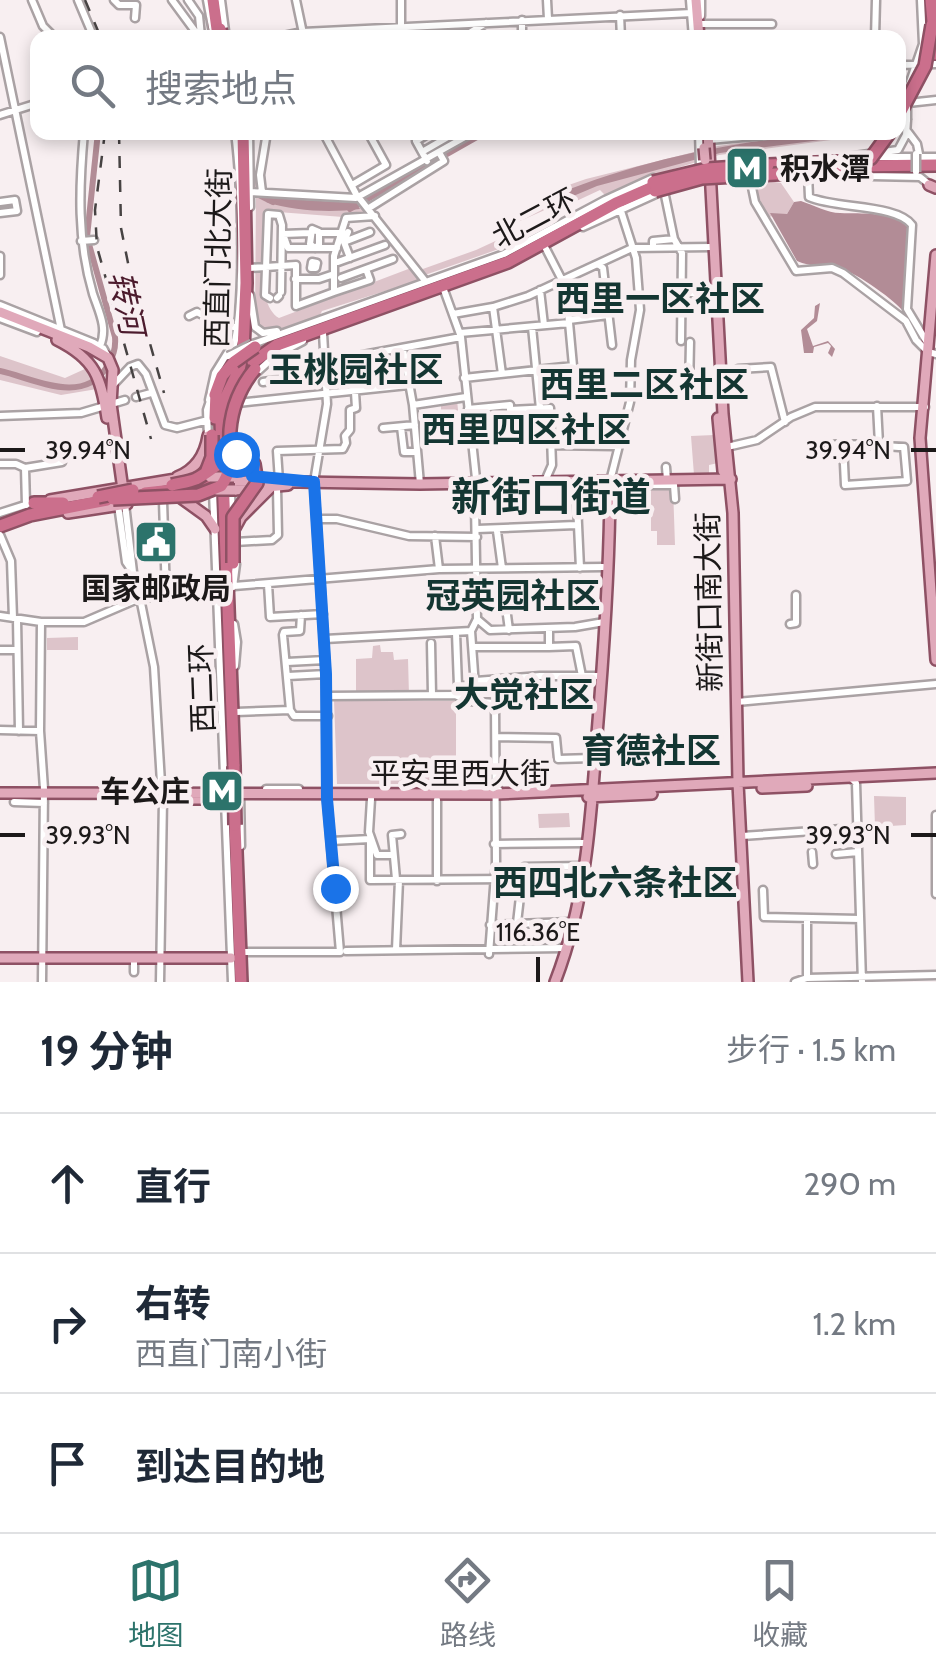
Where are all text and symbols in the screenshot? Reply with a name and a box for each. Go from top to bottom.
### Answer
search box [30,30,906,140]
icon: search [65,58,120,113]
text: 搜索地点 [145,65,297,112]
metro station icon: 积水潭 [724,145,770,191]
place label: 积水潭 [780,150,870,187]
street label: 西直门北大街 [198,168,238,348]
street label: 北二环 [486,181,582,255]
water label: 转河 [101,268,154,344]
district label: 西里一区社区 [555,277,765,320]
district label: 玉桃园社区 [268,348,444,391]
district label: 西里二区社区 [539,363,749,406]
district label: 西里四区社区 [421,408,631,451]
route start [214,432,260,478]
text: 39.94°N [45,435,131,465]
text: 39.94°N [805,435,891,465]
district label: 新街口街道 [451,472,651,521]
street label: 新街口南大街 [689,512,729,692]
public building icon: 国家邮政局 [133,519,179,565]
place label: 国家邮政局 [81,570,231,607]
district label: 冠英园社区 [425,574,601,617]
street label: 西二环 [182,642,222,734]
district label: 大觉社区 [454,673,594,716]
district label: 育德社区 [581,729,721,772]
street label: 平安里西大街 [370,755,550,792]
metro station icon: 车公庄 [199,768,245,814]
place label: 车公庄 [100,773,190,810]
text: 39.93°N [46,820,130,850]
text: 39.93°N [806,820,890,850]
district label: 西四北六条社区 [492,861,738,904]
route end [313,866,359,912]
text: 116.36°E [496,917,580,947]
text: 19 分钟 [40,1025,173,1077]
text: 步行 · 1.5 km [726,1030,896,1069]
icon: ahead [40,1156,95,1211]
text: 直行 [135,1163,211,1210]
text: 290 m [803,1164,896,1203]
text: 右转 [135,1280,211,1327]
icon: right [40,1296,95,1351]
text: 1.2 km [813,1304,896,1343]
text: 西直门南小街 [135,1334,327,1373]
icon: arrive [40,1436,95,1491]
text: 到达目的地 [135,1443,325,1490]
tab: 地图 [128,1553,184,1653]
tab: 路线 [440,1553,496,1653]
tab: 收藏 [752,1553,808,1653]

